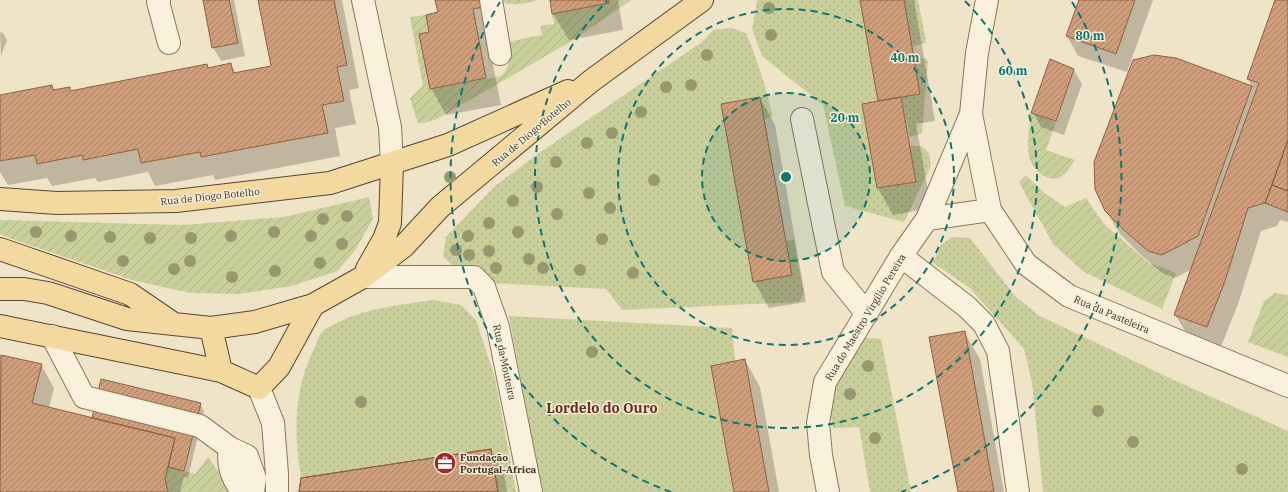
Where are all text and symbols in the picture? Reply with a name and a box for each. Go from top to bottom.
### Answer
text: 80 m [1076,28,1105,43]
text: 40 m [891,50,920,65]
text: 60 m [999,63,1028,78]
street label: Rua de Diogo Botelho [489,95,574,169]
text: 20 m [831,110,860,125]
centre of rings [779,170,793,184]
street label: Rua de Diogo Botelho [160,185,261,208]
street label: Rua do Maestro Virgílio Pereira [822,251,909,383]
street label: Rua da Pasteleira [1072,293,1152,337]
street label: Rua da Mouteira [490,323,519,402]
district label: Lordelo do Ouro [546,399,658,417]
office icon: Fundação Portugal-Africa [432,450,458,476]
place label: Fundação Portugal-Africa [460,451,537,476]

